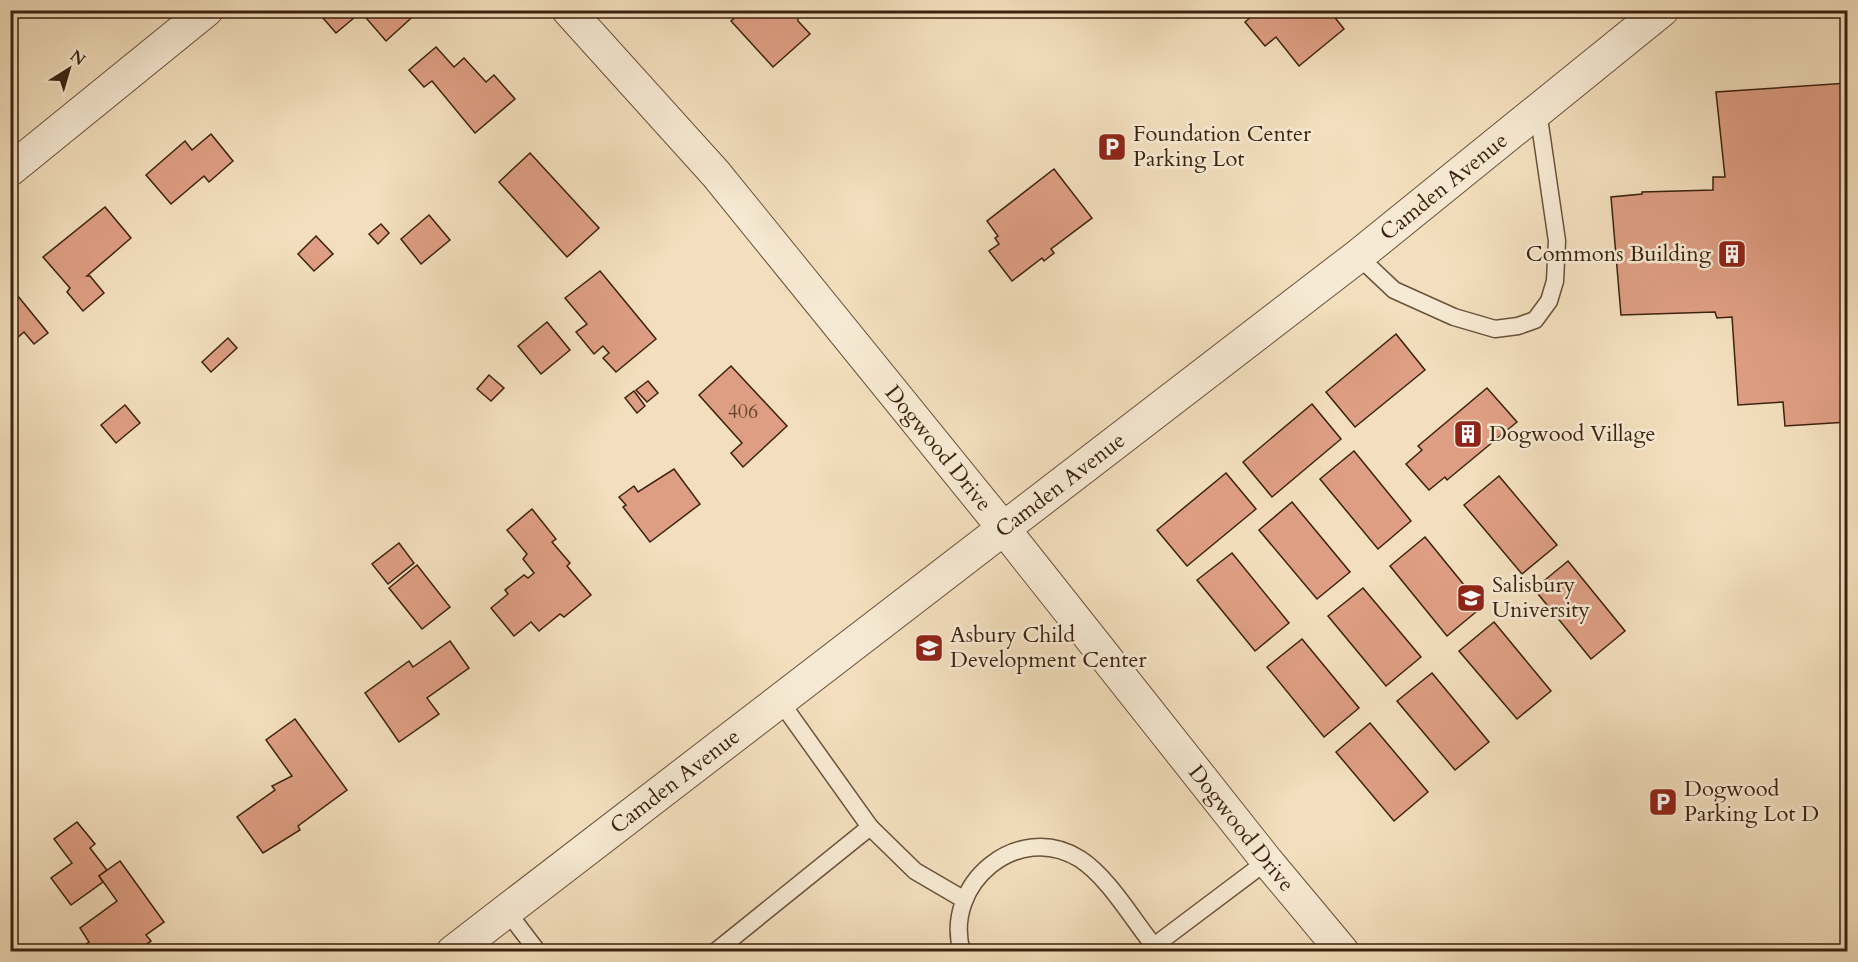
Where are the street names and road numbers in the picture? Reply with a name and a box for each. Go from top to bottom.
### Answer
street label: Camden Avenue [1373,126,1514,247]
street label: Dogwood Drive [878,379,999,518]
street label: Camden Avenue [989,425,1131,545]
street label: Camden Avenue [604,722,746,841]
street label: Dogwood Drive [1181,759,1301,898]

